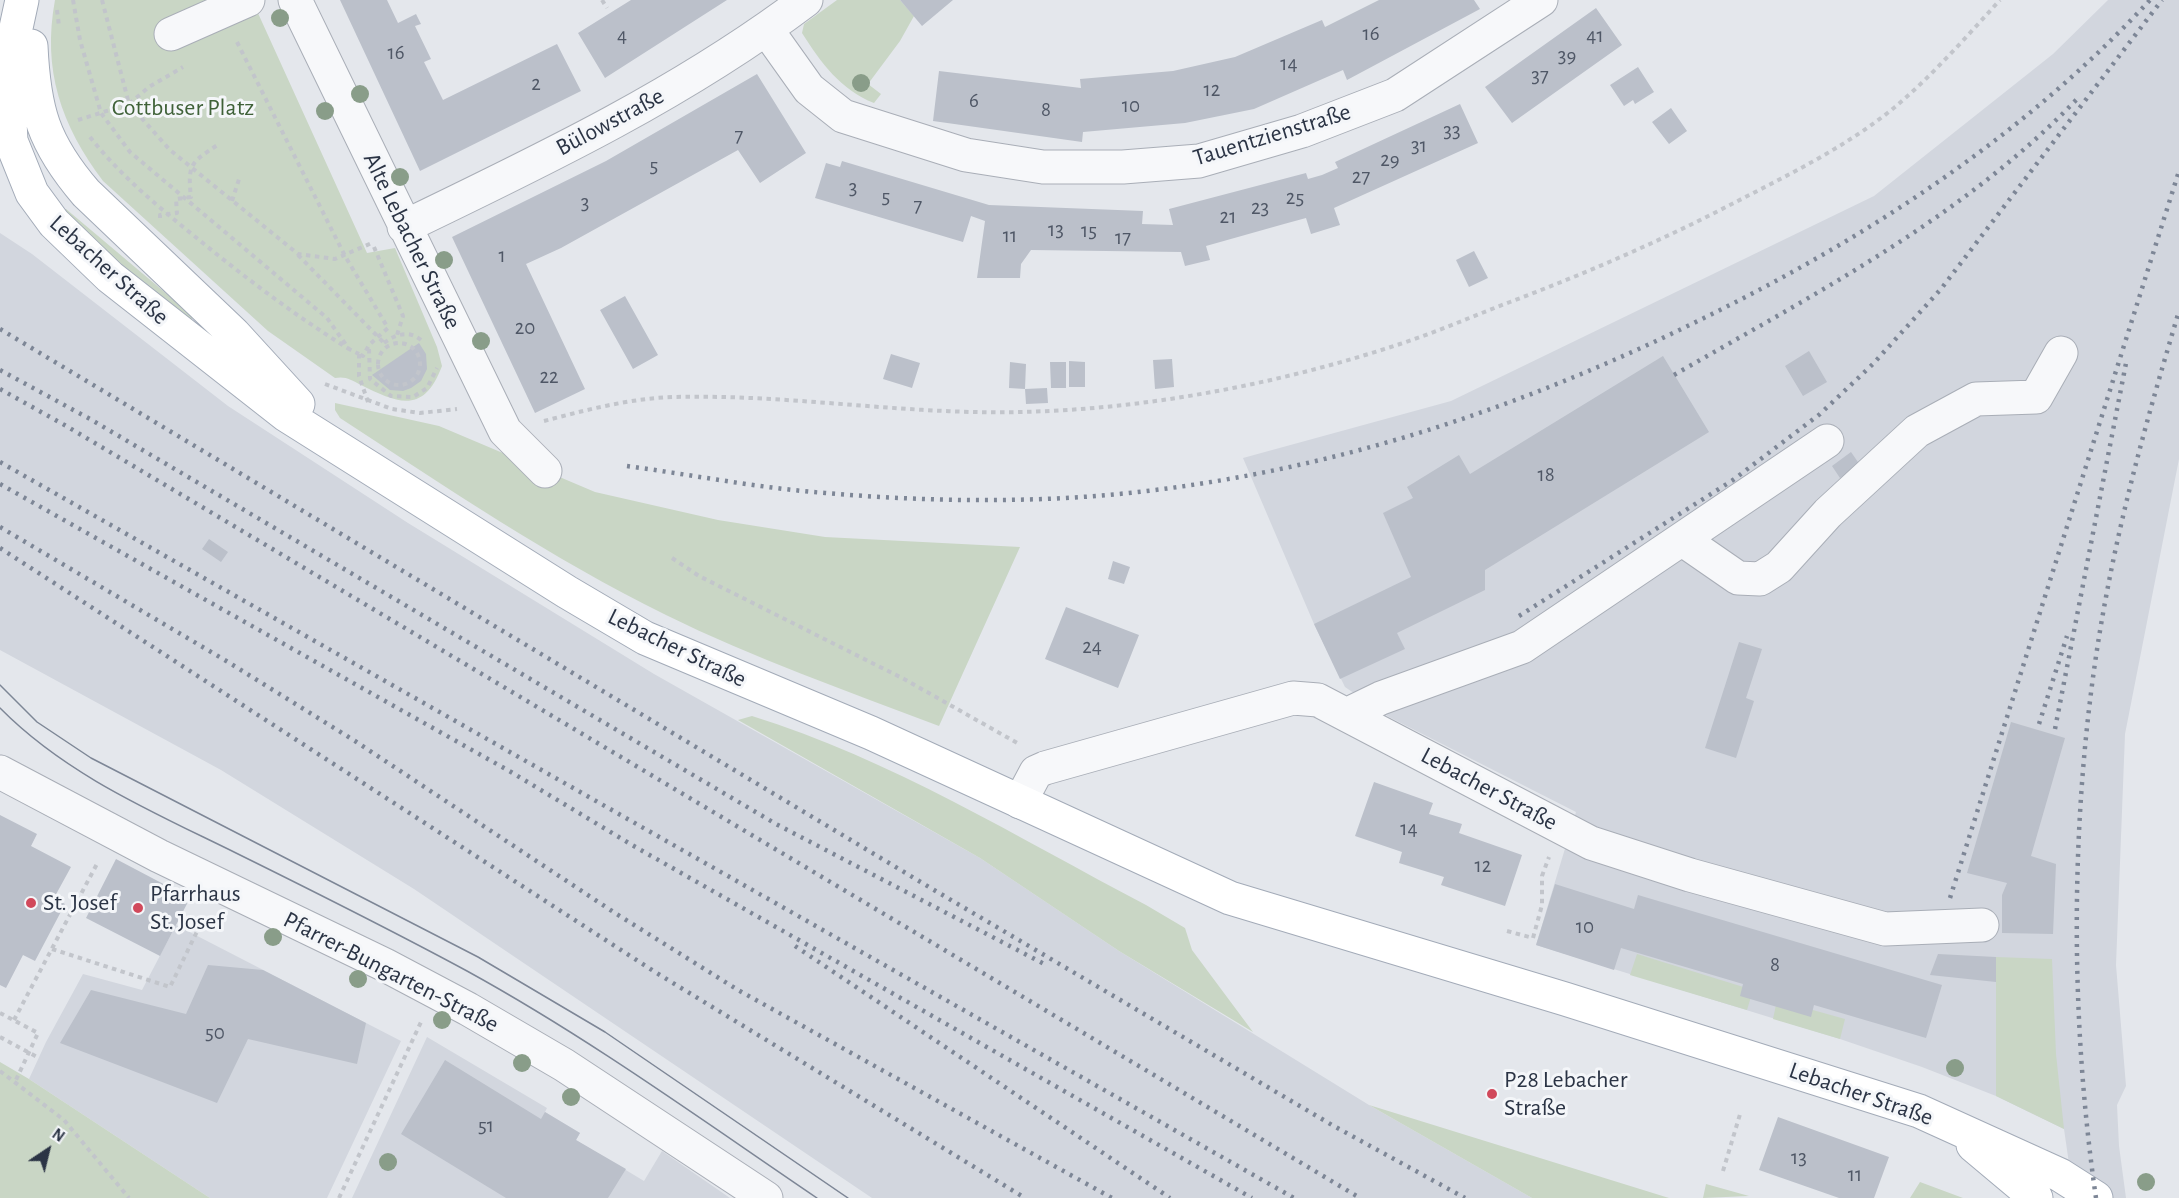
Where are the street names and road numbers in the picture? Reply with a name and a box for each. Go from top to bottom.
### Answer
street label: Bülowstraße [551,82,669,162]
street label: Tauentzienstraße [1190,97,1354,173]
street label: Alte Lebacher Straße [357,148,467,334]
street label: Lebacher Straße [43,209,175,331]
street label: Lebacher Straße [603,602,751,694]
street label: Lebacher Straße [1416,741,1562,837]
street label: Pfarrer-Bungarten-Straße [279,905,503,1039]
street label: Lebacher Straße [1785,1056,1937,1132]

